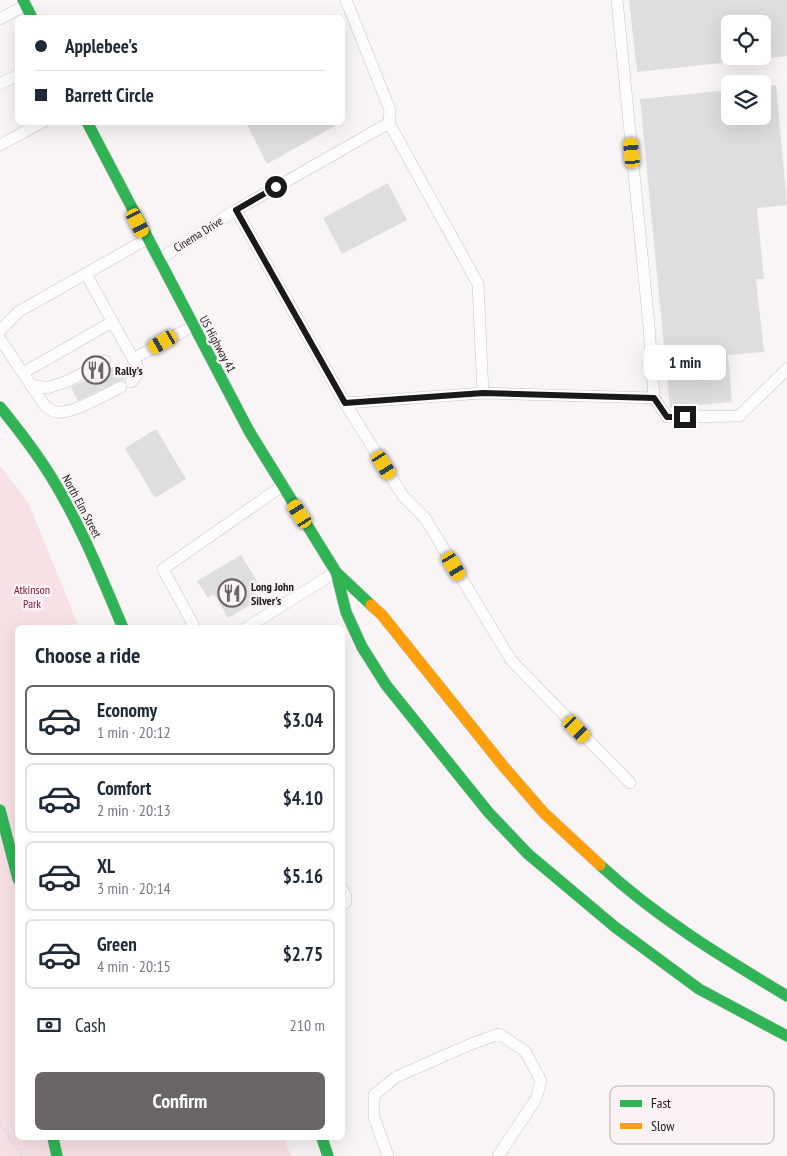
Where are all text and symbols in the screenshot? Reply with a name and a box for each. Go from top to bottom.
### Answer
map controls [721,15,771,125]
button: locate [721,15,771,65]
text: Applebee's [65,34,138,58]
button: layers [721,75,771,125]
text: Barrett Circle [65,83,154,107]
car [623,137,640,169]
route start [265,176,287,198]
car [124,206,151,240]
street label: Cinema Drive [171,213,225,255]
street label: US Highway 41 [197,313,239,375]
car [146,328,179,356]
callout: 1 min [644,344,726,380]
text: 1 min [669,352,701,372]
restaurant icon: Rally's [81,355,111,385]
place label: Rally's [115,363,143,378]
route end [674,406,696,428]
car [369,448,398,482]
street label: North Elm Street [59,472,105,541]
car [285,497,314,531]
car [439,549,468,583]
restaurant icon: Long John Silver's [217,578,247,608]
place label: Long John Silver's [251,579,294,608]
park label: Atkinson Park [14,582,50,611]
text: Choose a ride [35,641,140,669]
icon: car [37,698,82,743]
text: Economy [97,698,157,722]
text: $3.04 [283,708,323,732]
car [561,713,592,745]
text: 1 min · 20:12 [97,722,171,742]
icon: car [37,776,82,821]
text: Comfort [97,776,151,800]
text: $4.10 [283,786,323,810]
text: 2 min · 20:13 [97,800,171,820]
icon: car [37,854,82,899]
text: XL [97,854,115,878]
text: $5.16 [283,864,323,888]
text: 3 min · 20:14 [97,878,171,898]
icon: car [37,932,82,977]
text: Green [97,932,137,956]
text: $2.75 [283,942,323,966]
text: 4 min · 20:15 [97,956,171,976]
icon: cash [35,1011,63,1039]
text: Cash [75,1013,106,1037]
text: 210 m [290,1015,325,1035]
button: Confirm [35,1072,325,1130]
legend [610,1086,774,1144]
text: Fast [651,1094,671,1112]
text: Slow [651,1117,675,1135]

